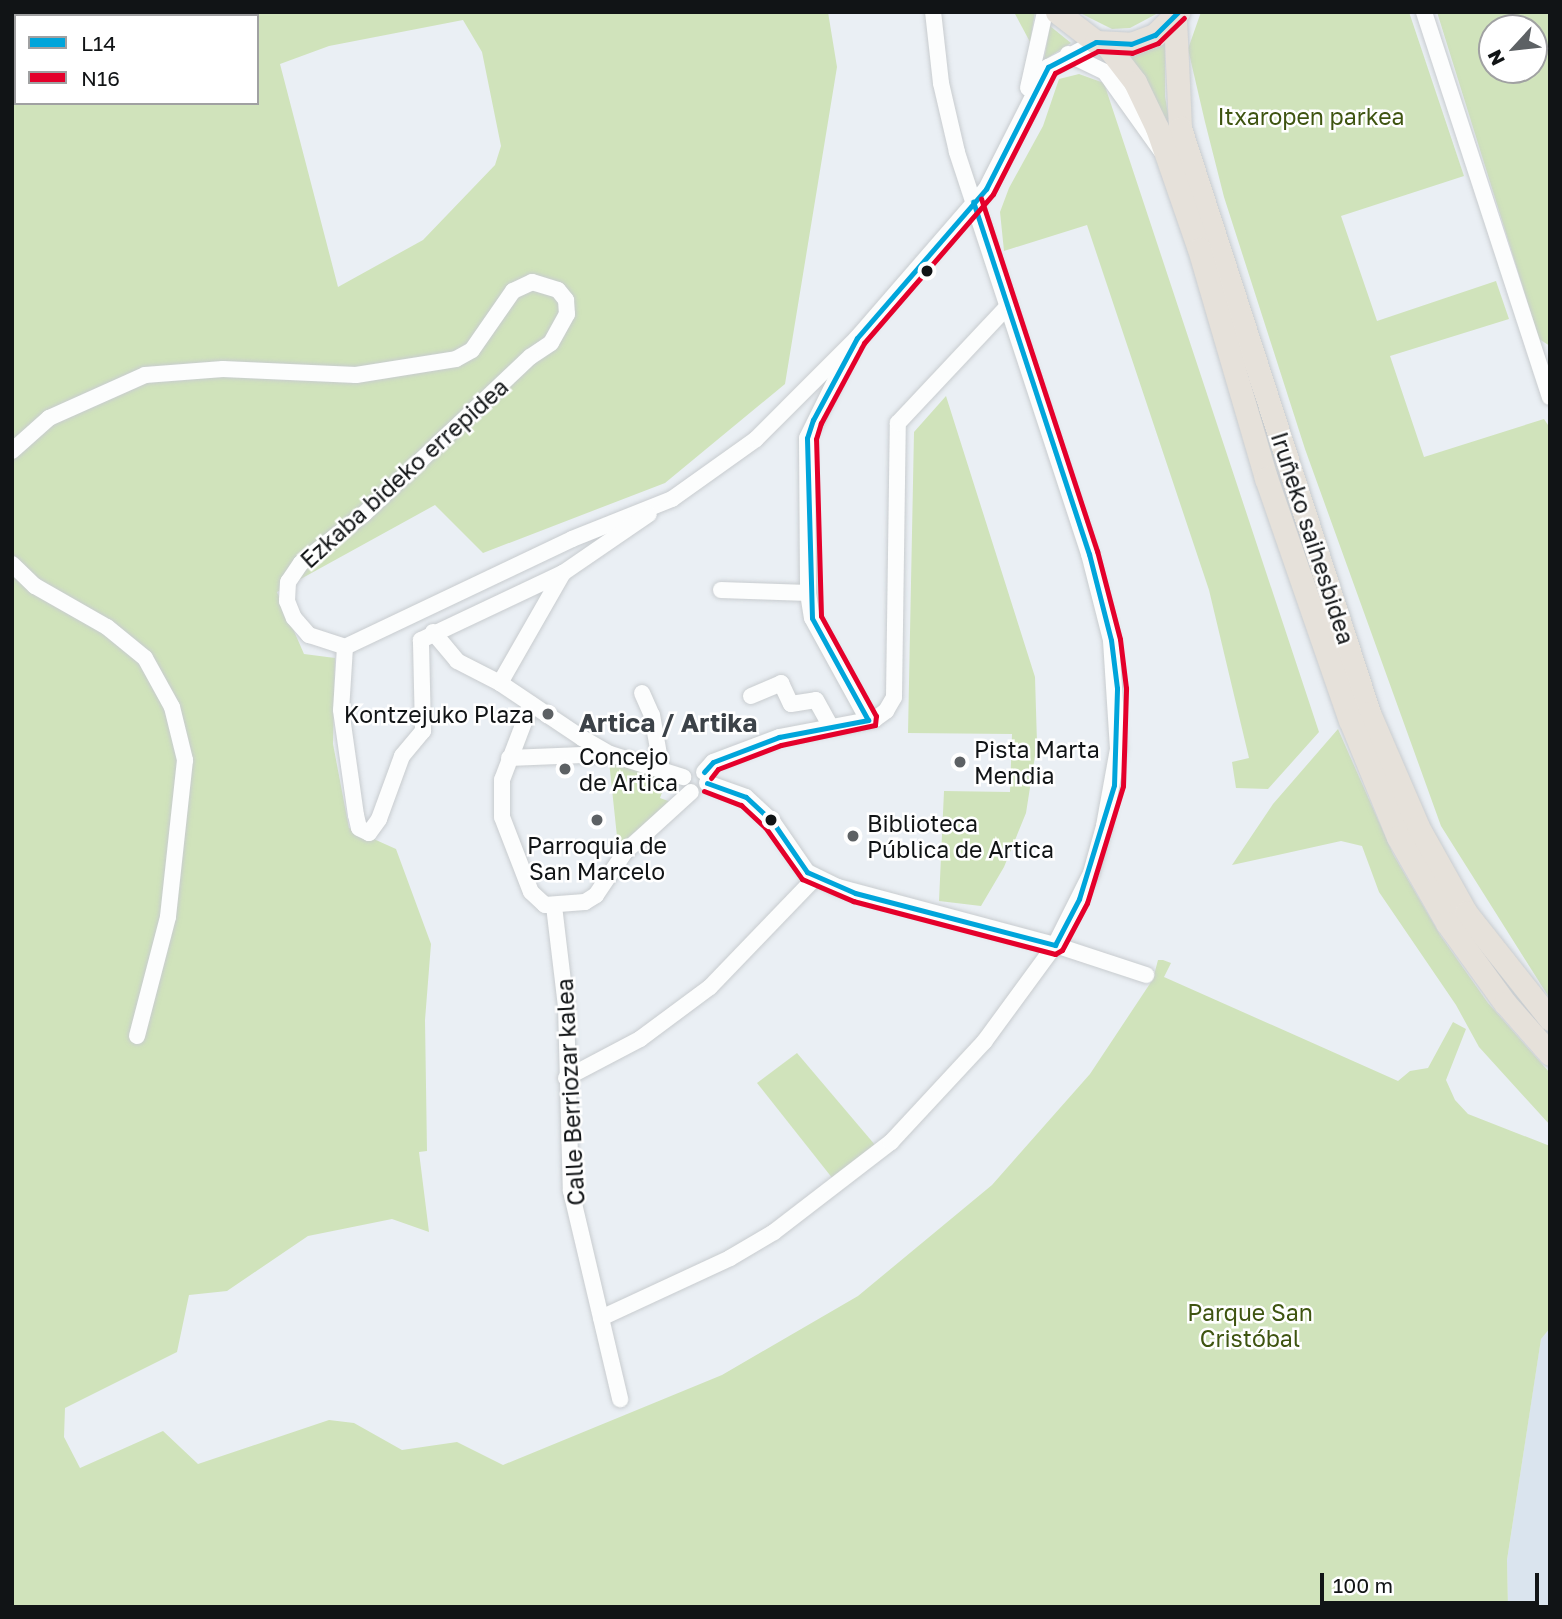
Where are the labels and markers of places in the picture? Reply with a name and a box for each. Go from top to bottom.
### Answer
unlabelled marker [920,264,934,278]
place label: Kontzejuko Plaza [344,700,534,728]
marker: Kontzejuko Plaza [540,706,556,722]
place label: Pista Marta Mendia [974,735,1100,789]
place label: Concejo de Artica [579,742,678,796]
marker: Pista Marta Mendia [952,754,968,770]
marker: Concejo de Artica [557,761,573,777]
place label: Biblioteca Pública de Artica [867,809,1054,863]
marker: Parroquia de San Marcelo [589,812,605,828]
unlabelled marker [764,813,778,827]
marker: Biblioteca Pública de Artica [845,828,861,844]
place label: Parroquia de San Marcelo [527,831,667,885]

